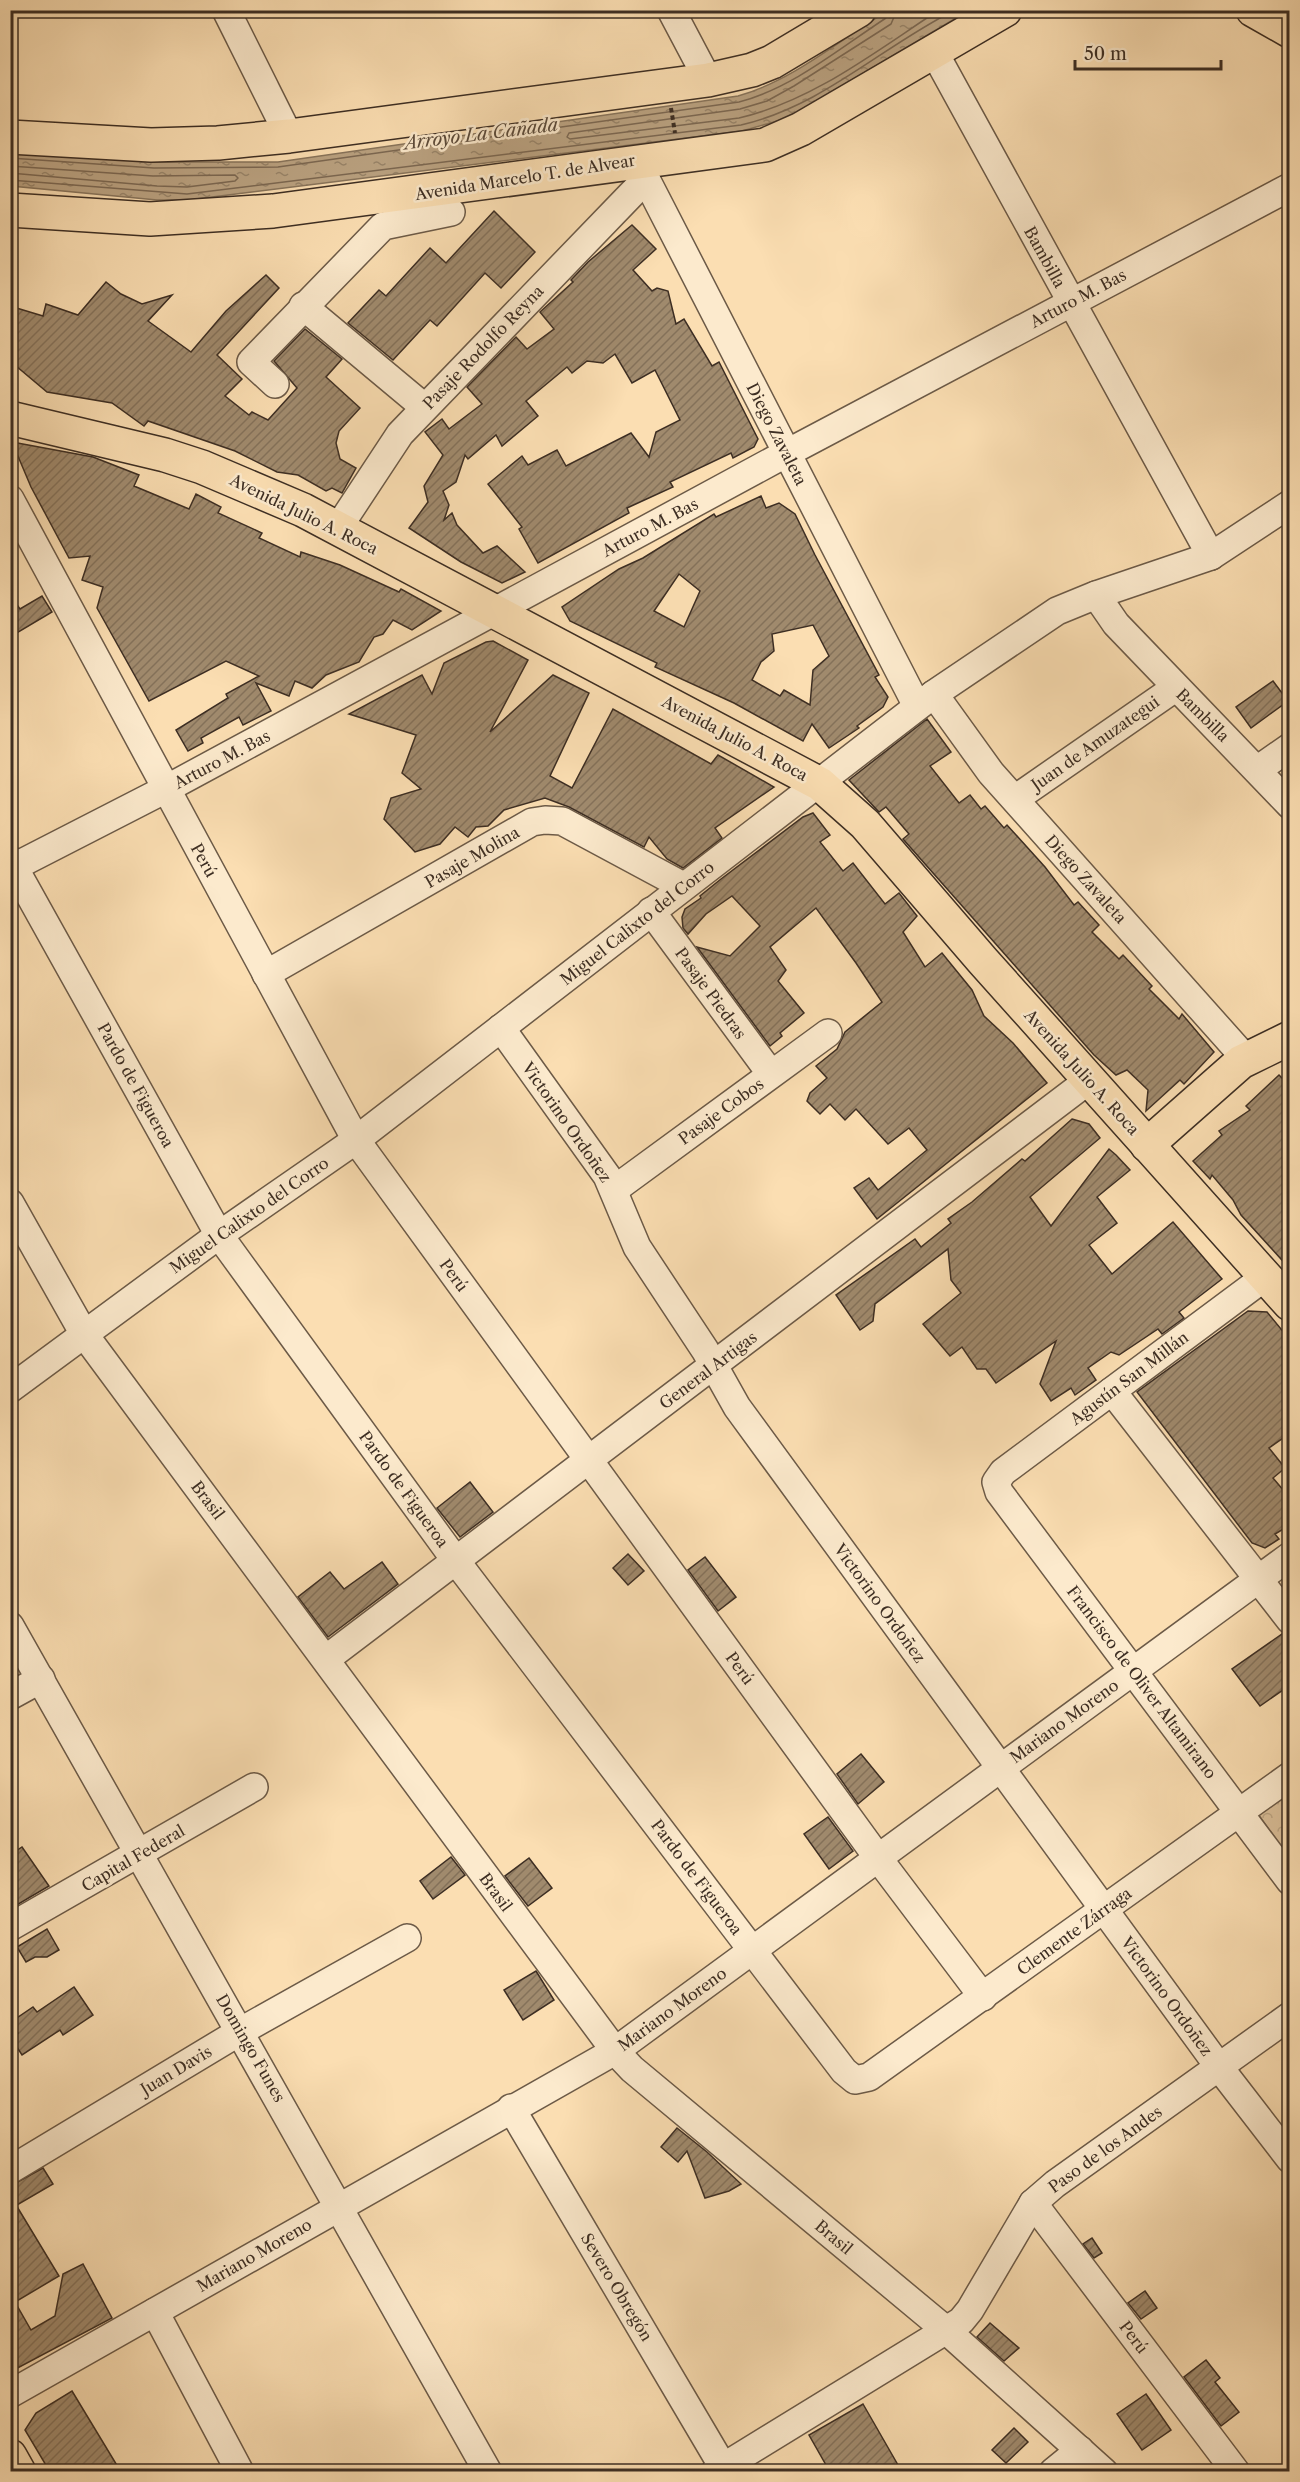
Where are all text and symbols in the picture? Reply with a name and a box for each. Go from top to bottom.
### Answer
scale bar [1075,33,1220,71]
text: 50 m [1084,43,1127,65]
water label: Arroyo La Cañada [400,114,559,155]
street label: Avenida Marcelo T. de Alvear [412,150,637,204]
street label: Bambilla [1020,223,1070,292]
street label: Arturo M. Bas [1026,264,1129,332]
street label: Pasaje Rodolfo Reyna [419,280,548,413]
street label: Diego Zavaleta [743,379,812,489]
street label: Avenida Julio A. Roca [226,469,382,559]
street label: Arturo M. Bas [598,493,701,561]
street label: Bambilla [1172,684,1234,746]
street label: Avenida Julio A. Roca [658,691,812,785]
street label: Juan de Amuzategui [1025,691,1163,796]
street label: Arturo M. Bas [170,725,273,793]
street label: Pasaje Molina [421,822,523,892]
street label: Diego Zavaleta [1041,830,1131,928]
street label: Perú [187,840,222,881]
street label: Miguel Calixto del Corro [556,857,718,989]
street label: Pasaje Piedras [671,943,751,1043]
street label: Avenida Julio A. Roca [1020,1004,1144,1139]
street label: Pardo de Figueroa [93,1019,179,1151]
street label: Victorino Ordoñez [517,1057,616,1186]
street label: Pasaje Cobos [674,1073,768,1149]
street label: Miguel Calixto del Corro [166,1152,333,1278]
street label: Perú [435,1255,473,1296]
street label: General Artigas [655,1327,761,1413]
street label: Agustín San Millán [1065,1327,1192,1430]
street label: Pardo de Figueroa [355,1427,453,1552]
street label: Brasil [187,1477,229,1523]
street label: Victorino Ordoñez [829,1539,930,1666]
street label: Francisco de Oliver Altamirano [1063,1582,1221,1783]
street label: Perú [721,1648,759,1689]
street label: Mariano Moreno [1006,1675,1122,1767]
street label: Pardo de Figueroa [647,1815,747,1939]
street label: Capital Federal [78,1820,188,1896]
street label: Brasil [475,1869,517,1915]
street label: Clemente Zárraga [1013,1882,1136,1979]
street label: Victorino Ordoñez [1116,1932,1217,2059]
street label: Mariano Moreno [614,1963,730,2055]
street label: Domingo Funes [212,1991,290,2105]
street label: Juan Davis [134,2041,215,2101]
street label: Paso de los Andes [1044,2101,1166,2197]
street label: Mariano Moreno [193,2214,315,2296]
street label: Brasil [811,2216,857,2259]
street label: Severo Obregón [577,2229,657,2345]
street label: Perú [1115,2317,1153,2357]

